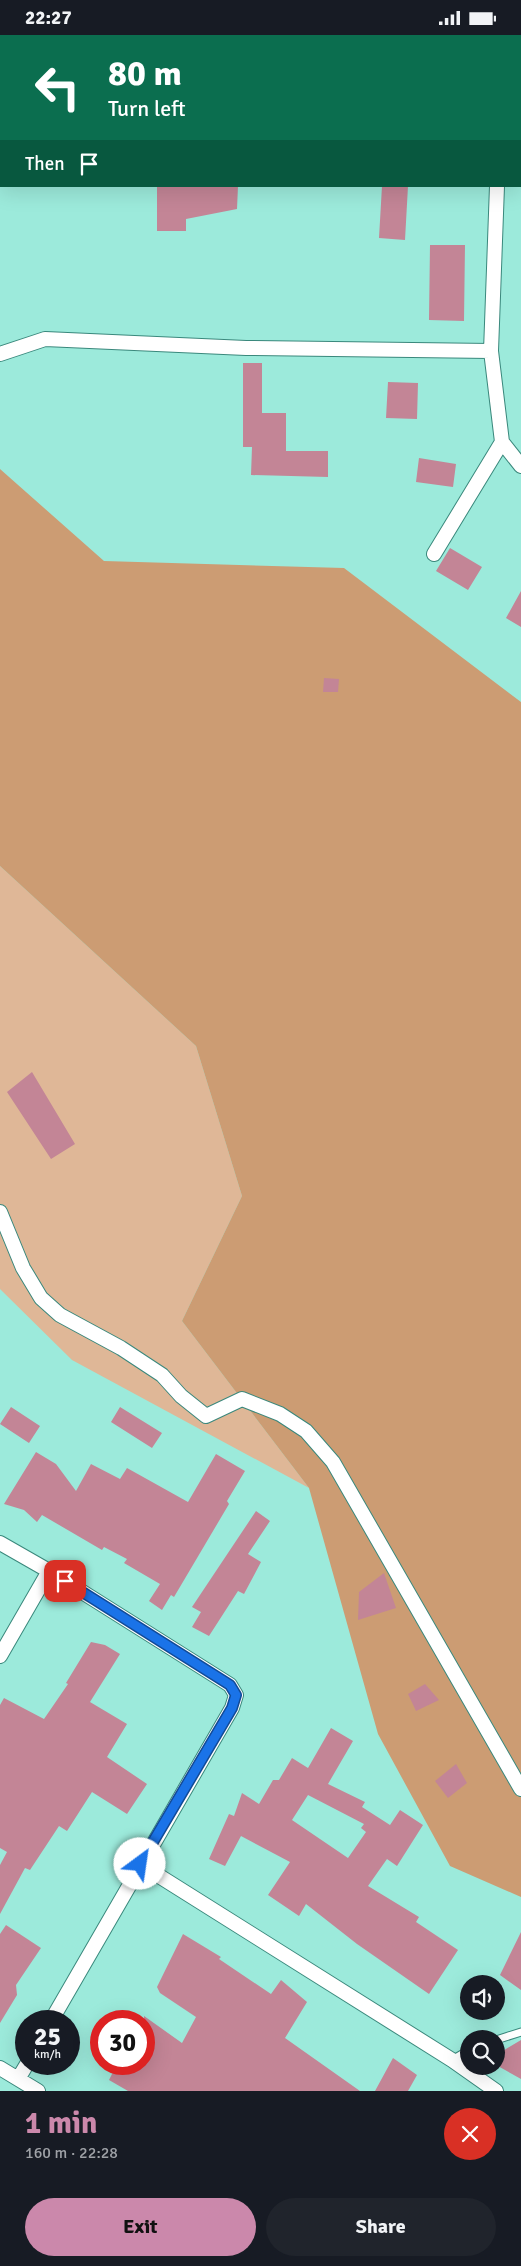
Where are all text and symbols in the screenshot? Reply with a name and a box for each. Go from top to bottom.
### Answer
text: 22:27 [25,6,72,30]
text: 80 m [108,52,182,95]
icon: left [25,55,90,120]
text: Turn left [108,95,186,122]
icon: arrive [75,150,103,178]
text: Then [25,152,65,176]
pin [44,1560,86,1602]
icon: arrive [51,1567,79,1595]
position arrow [113,1837,165,1889]
map controls [460,1975,505,2075]
button: sound [460,1975,505,2020]
speed limit sign: 30 [90,2010,155,2075]
text: 25 [34,2021,61,2052]
button: search [460,2030,505,2075]
text: km/h [34,2047,61,2062]
text: 1 min [25,2105,97,2142]
button: close [444,2108,496,2160]
text: 160 m · 22:28 [25,2143,118,2163]
button: Exit [25,2198,256,2256]
button: Share [266,2198,496,2256]

